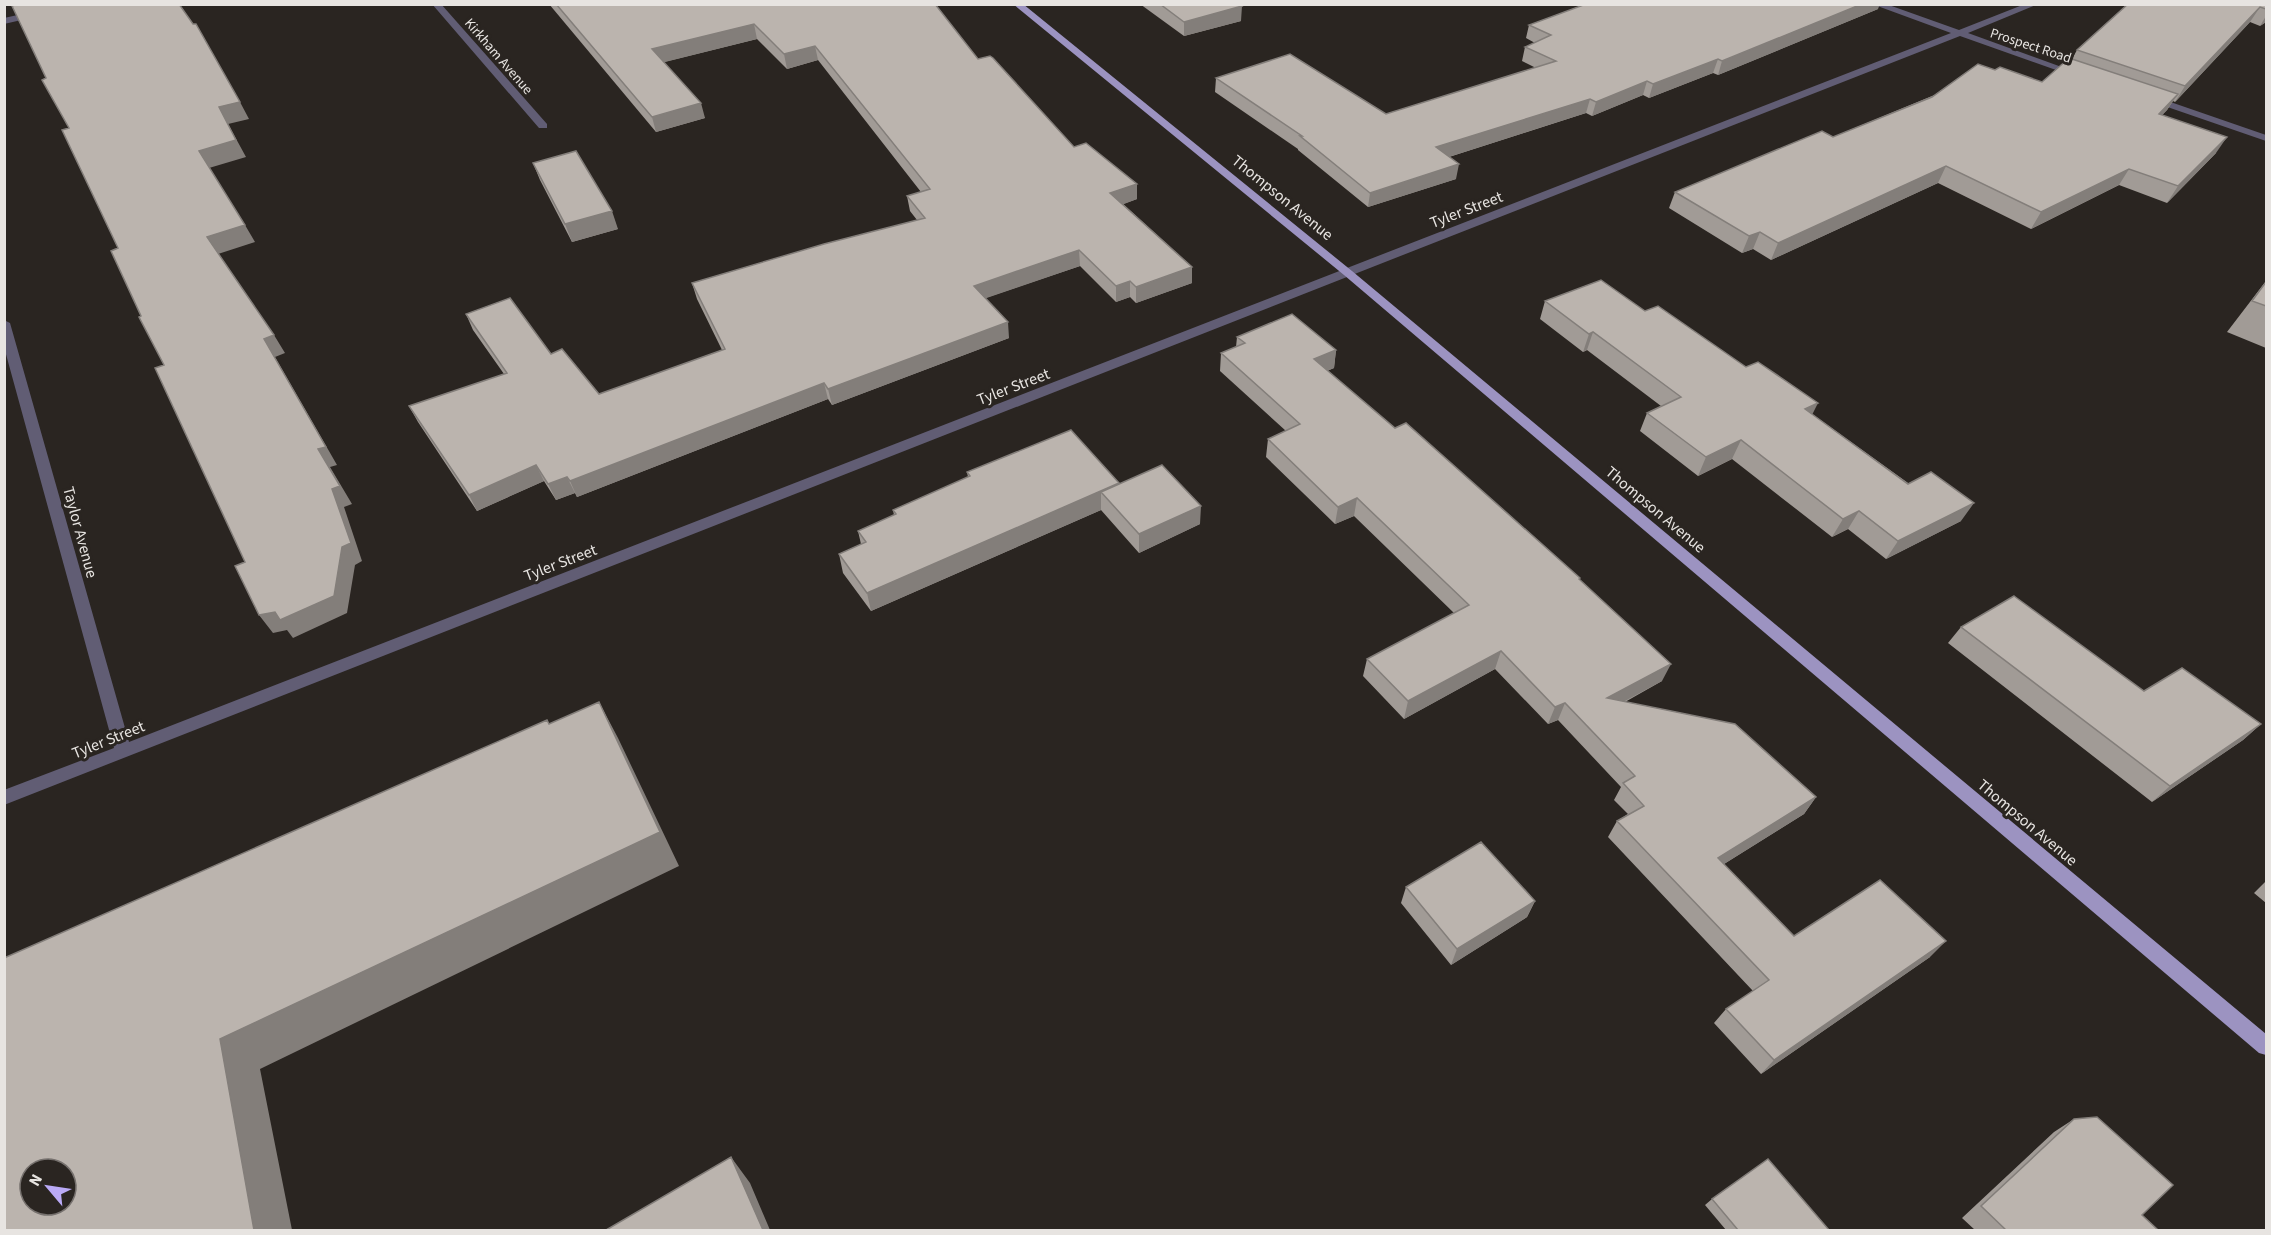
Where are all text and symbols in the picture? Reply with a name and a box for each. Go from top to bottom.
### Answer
street label: Kirkham Avenue [459,14,537,99]
street label: Prospect Road [1987,23,2074,69]
street label: Thompson Avenue [1227,150,1338,246]
street label: Tyler Street [1427,186,1507,234]
street label: Tyler Street [974,363,1054,411]
street label: Thompson Avenue [1601,461,1710,558]
street label: Taylor Avenue [57,484,103,580]
street label: Tyler Street [521,539,601,587]
street label: Tyler Street [69,715,148,764]
street label: Thompson Avenue [1973,774,2082,871]
north arrow [18,1157,78,1217]
text: N [24,1170,48,1190]

